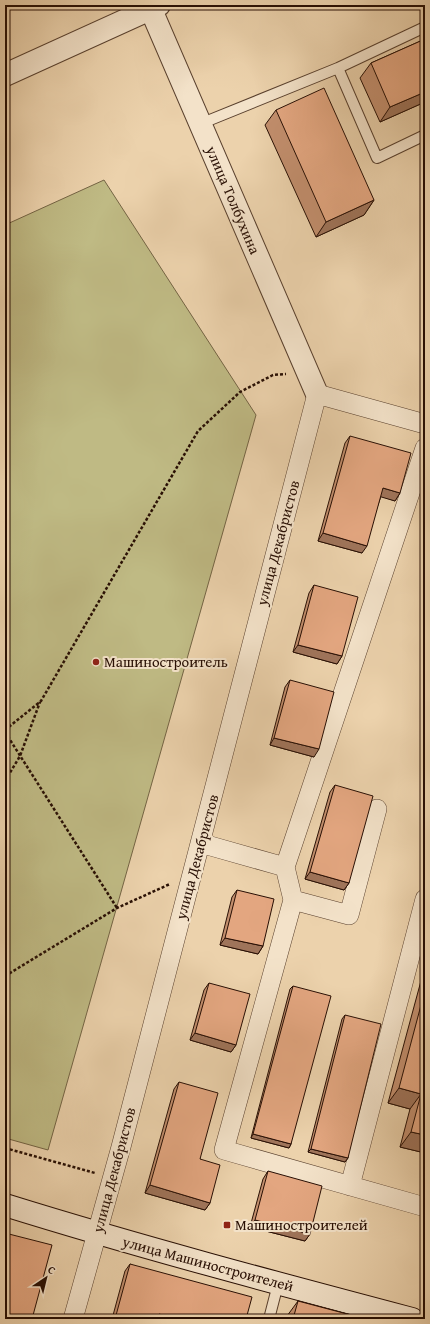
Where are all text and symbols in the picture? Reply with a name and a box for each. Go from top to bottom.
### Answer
street label: улица Толбухина [201,141,266,258]
street label: улица Декабристов [250,478,304,609]
place label: Машиностроитель [104,651,228,672]
marker: Машиностроитель [91,657,101,667]
street label: улица Декабристов [169,792,223,923]
street label: улица Декабристов [86,1105,140,1236]
place label: Машиностроителей [235,1214,368,1235]
marker: Машиностроителей [222,1220,232,1230]
street label: улица Машиностроителей [119,1230,296,1297]
north arrow [26,1258,66,1298]
text: С [45,1261,59,1278]

